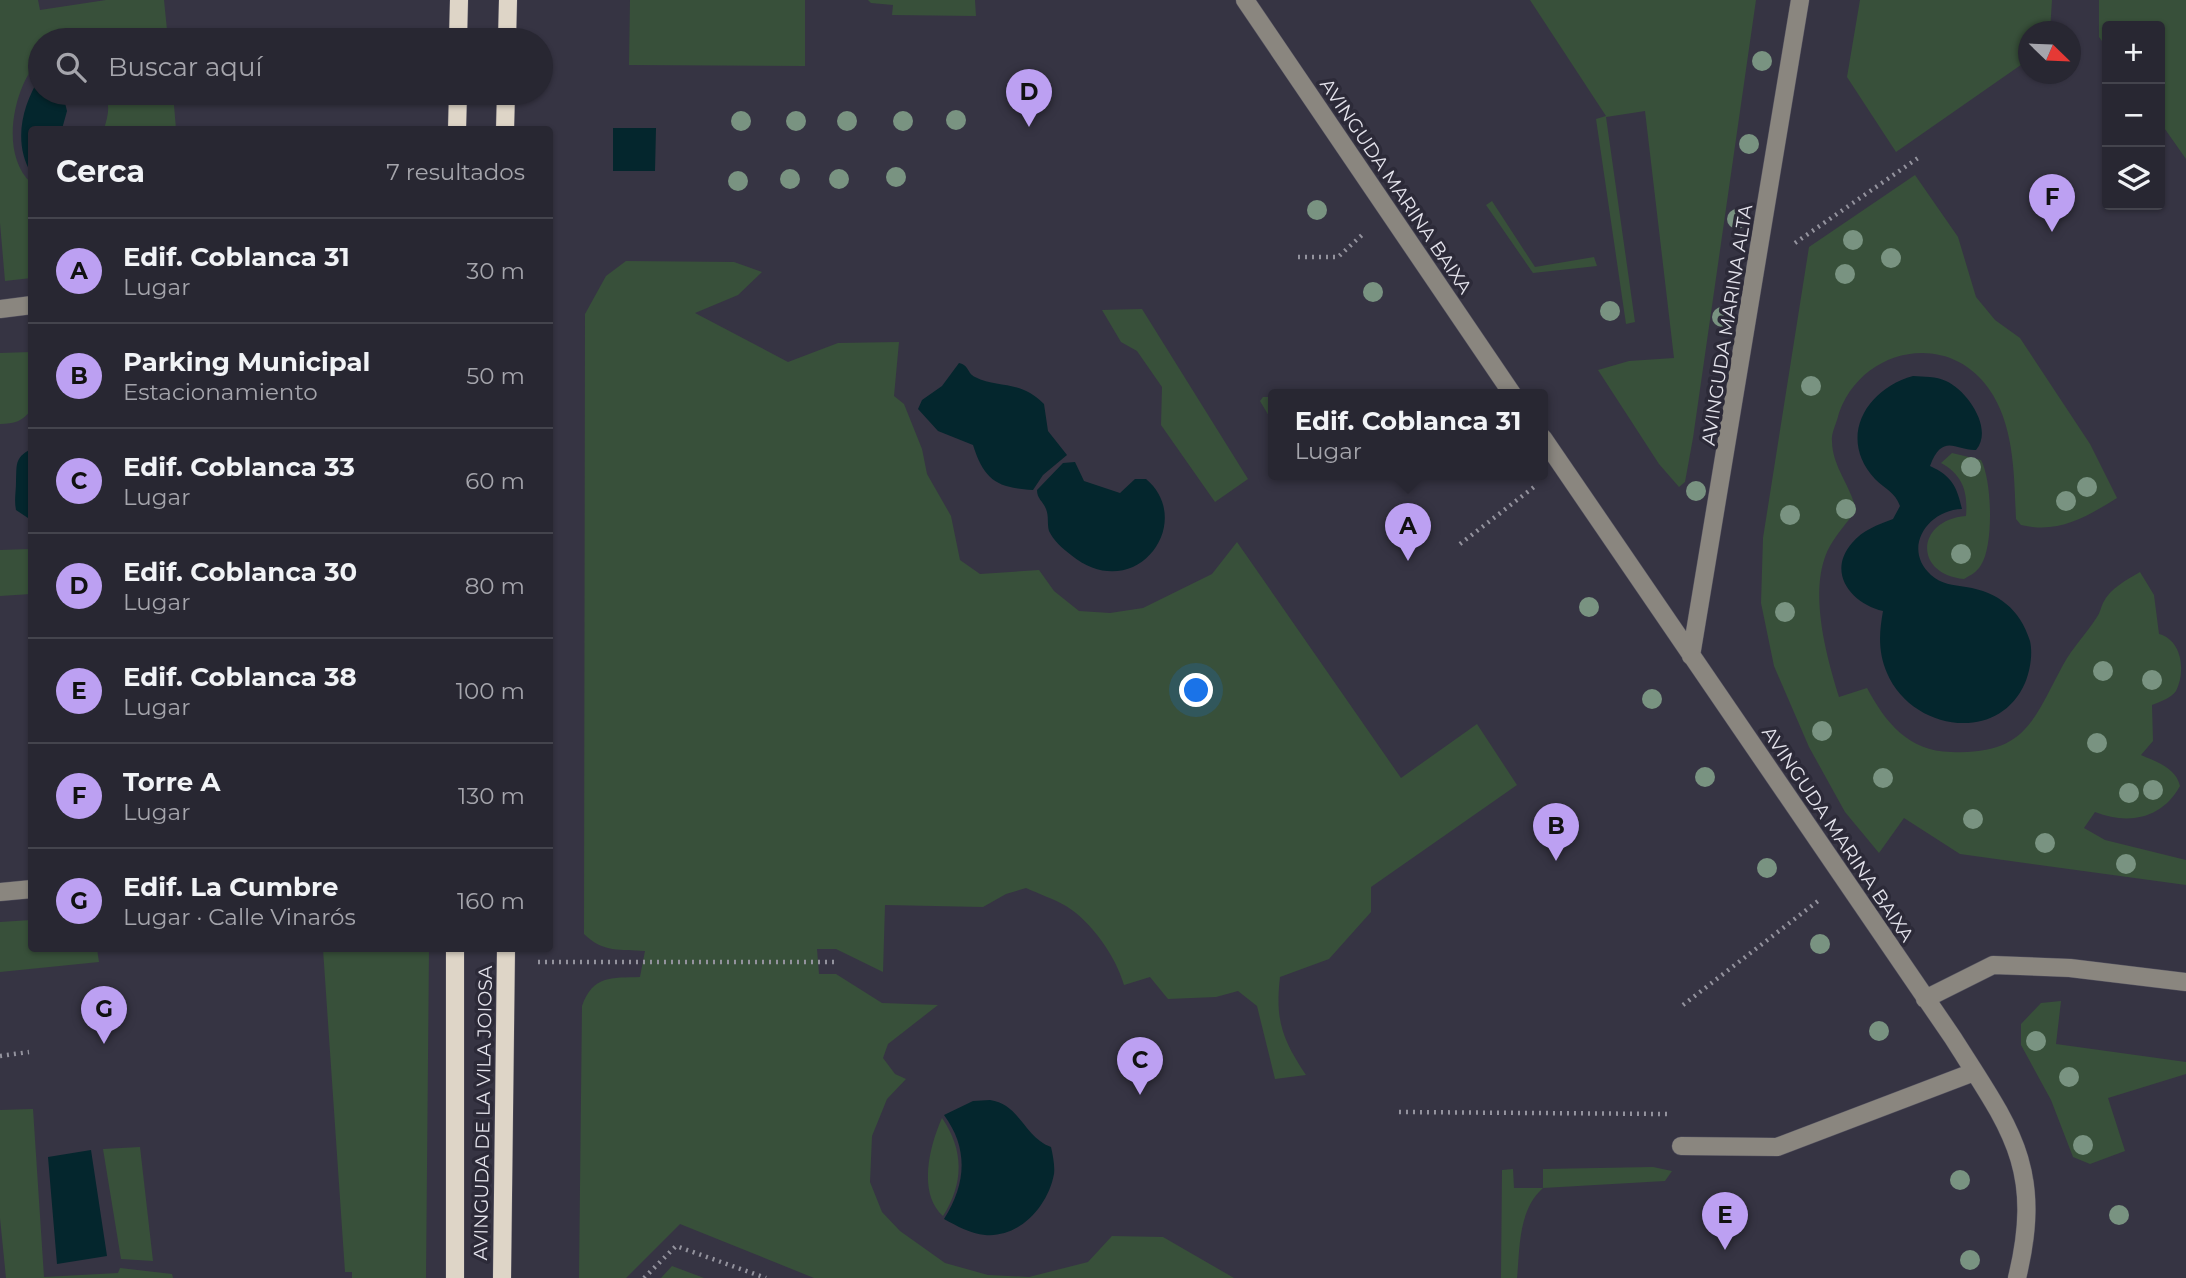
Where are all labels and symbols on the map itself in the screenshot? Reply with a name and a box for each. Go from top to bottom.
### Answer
north arrow [2018,21,2081,84]
pin: D [1006,69,1052,127]
street label: AVINGUDA MARINA BAIXA [1315,74,1477,298]
pin: F [2029,174,2075,232]
street label: AVINGUDA MARINA ALTA [1697,203,1757,447]
pin: A [1385,503,1431,561]
your location [1179,673,1213,707]
street label: AVINGUDA MARINA BAIXA [1757,722,1919,946]
pin: B [1533,803,1579,861]
street label: AVINGUDA DE LA VILA JOIOSA [469,965,497,1261]
pin: G [81,986,127,1044]
pin: C [1117,1037,1163,1095]
pin: E [1702,1192,1748,1250]

